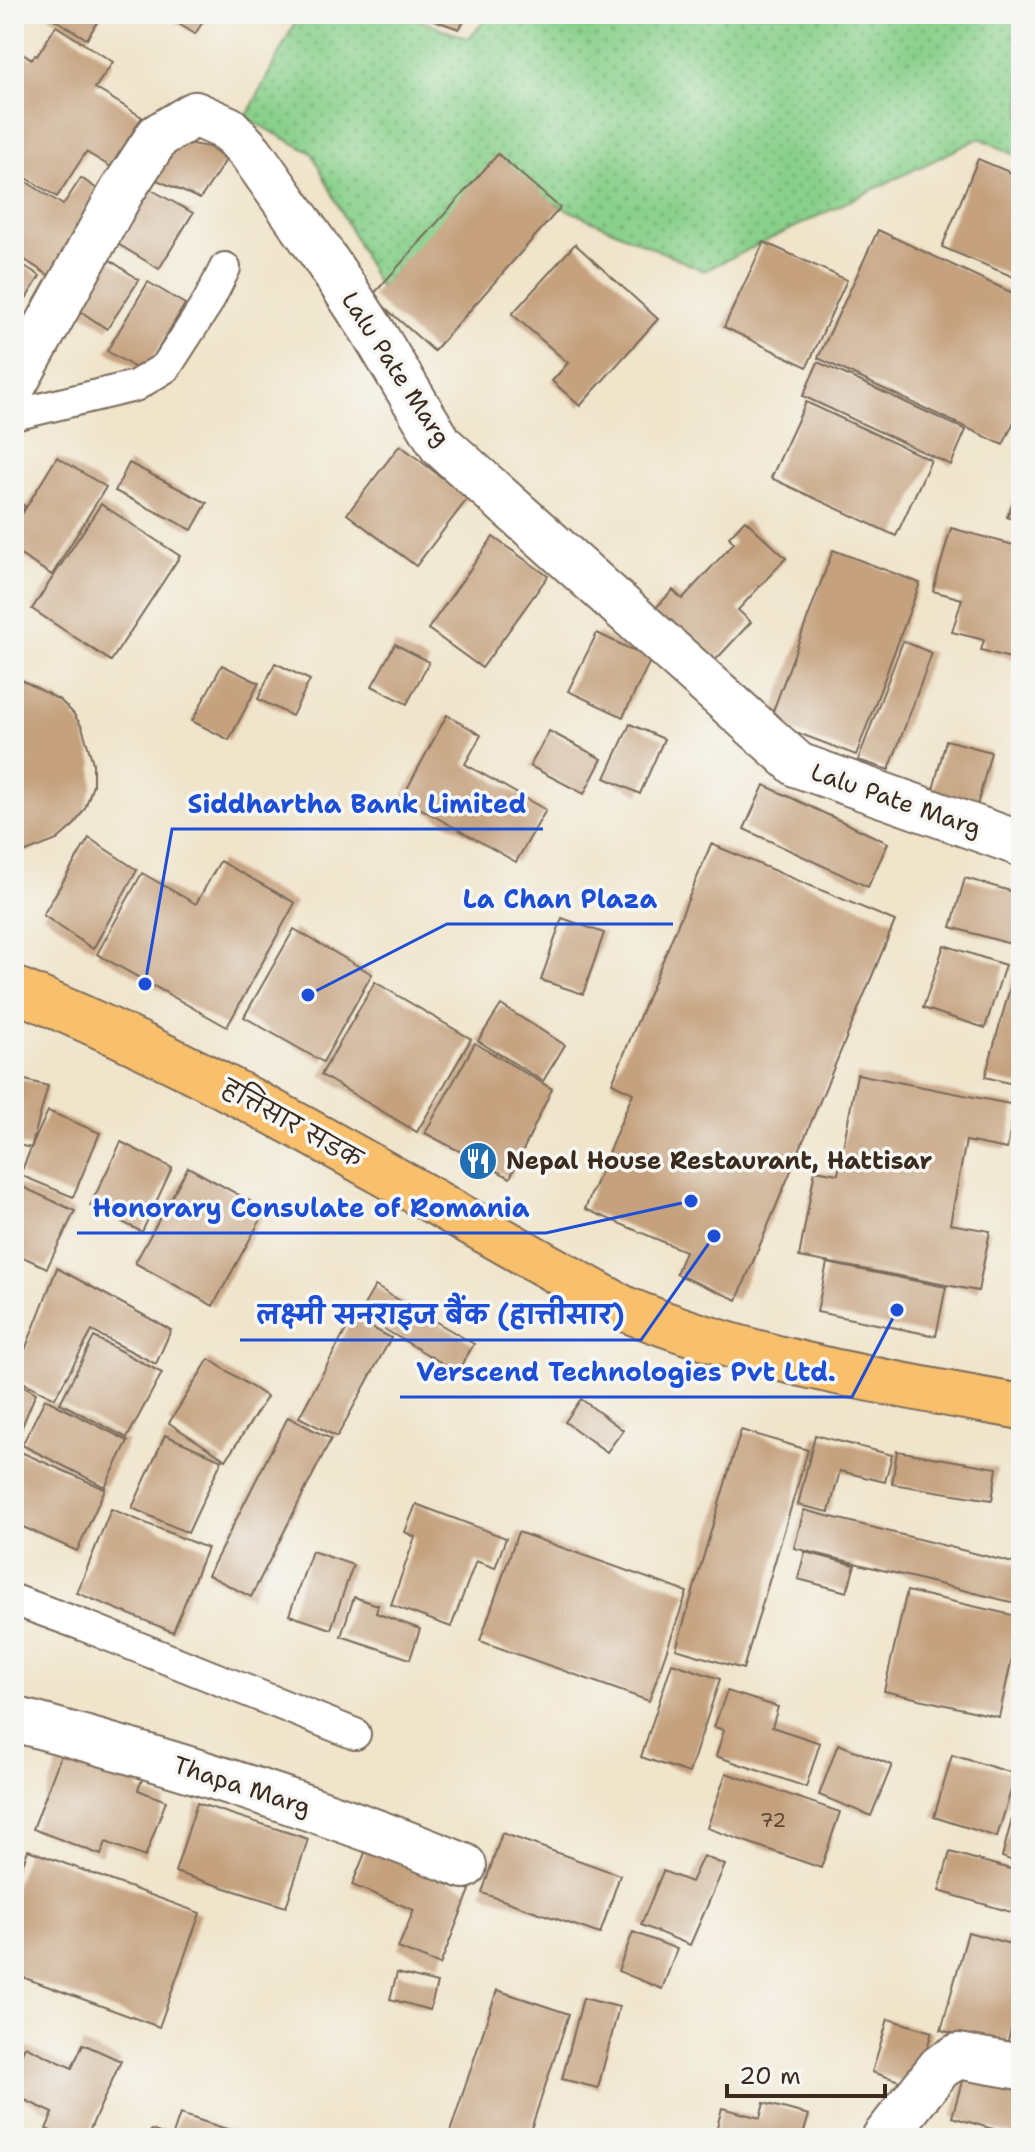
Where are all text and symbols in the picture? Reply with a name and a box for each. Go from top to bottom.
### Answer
street label: Lalu Pate Marg [334,286,458,452]
street label: Lalu Pate Marg [807,756,985,844]
callout: Siddhartha Bank Limited [172,779,543,829]
text: Siddhartha Bank Limited [188,786,526,821]
callout: La Chan Plaza [447,874,673,924]
text: La Chan Plaza [463,881,657,916]
street label: हत्तिसार सडक [215,1070,370,1176]
restaurant icon: Nepal House Restaurant, Hattisar [457,1140,499,1182]
place label: Nepal House Restaurant, Hattisar [506,1145,932,1177]
callout: Honorary Consulate of Romania [77,1183,546,1233]
text: Honorary Consulate of Romania [92,1190,530,1225]
callout: लक्ष्मी सनराइज बैंक (हात्तीसार) [240,1290,641,1340]
text: लक्ष्मी सनराइज बैंक (हात्तीसार) [256,1292,625,1332]
callout: Verscend Technologies Pvt Ltd. [400,1347,852,1397]
text: Verscend Technologies Pvt Ltd. [416,1354,836,1389]
street label: Thapa Marg [169,1749,315,1823]
house number: 72 [760,1807,786,1833]
scale bar [727,2048,885,2098]
text: 20 m [739,2060,801,2092]

